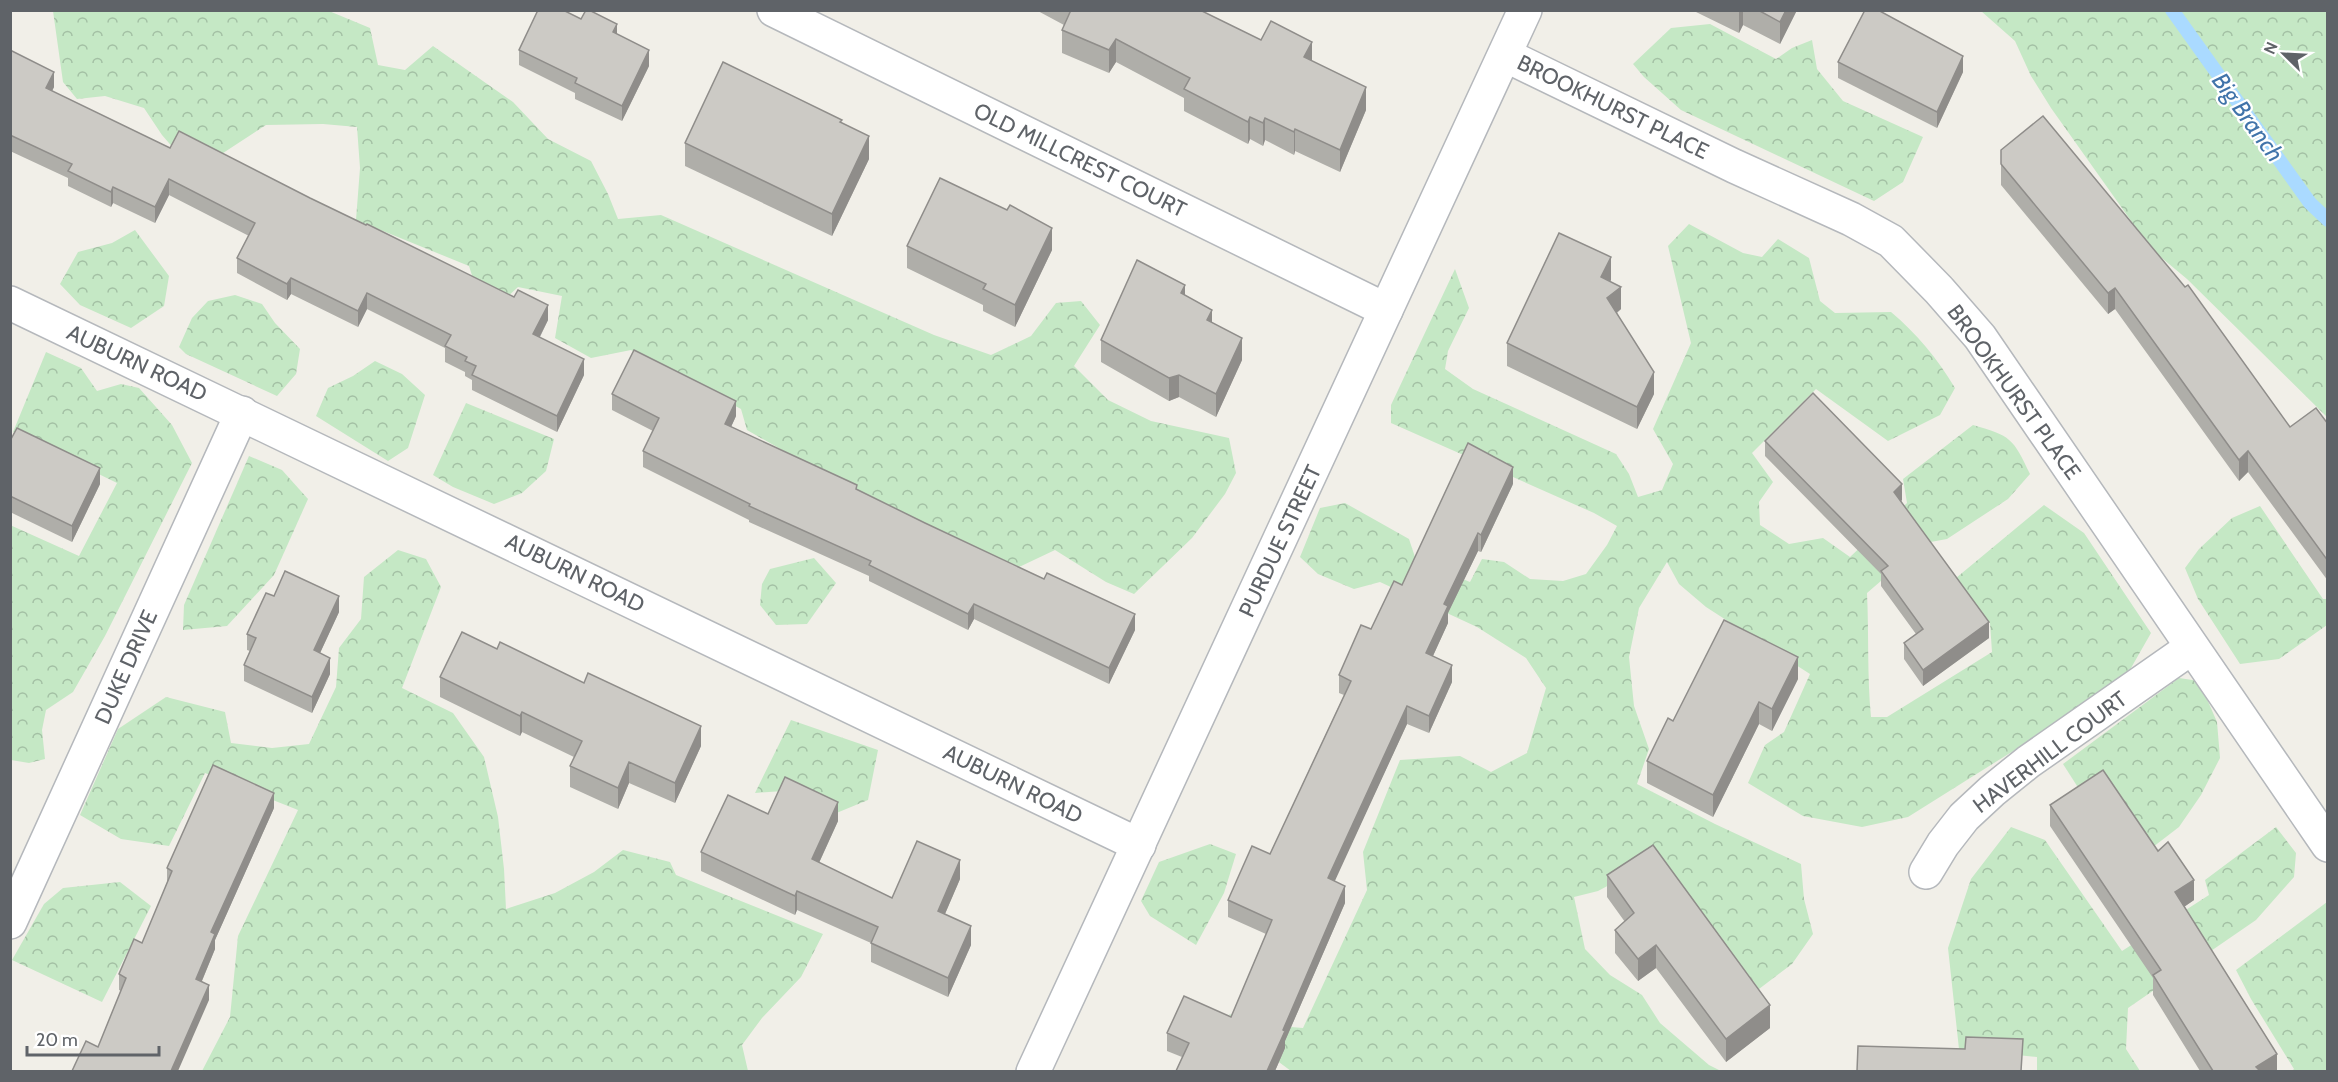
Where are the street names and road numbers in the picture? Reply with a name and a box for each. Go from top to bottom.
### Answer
street label: BROOKHURST PLACE [1513,49,1713,165]
street label: OLD MILLCREST COURT [969,97,1191,223]
street label: BROOKHURST PLACE [1941,299,2087,485]
street label: AUBURN ROAD [63,319,211,407]
street label: PURDUE STREET [1233,460,1327,621]
street label: AUBURN ROAD [501,528,649,618]
street label: DUKE DRIVE [89,606,163,728]
street label: HAVERHILL COURT [1968,685,2133,819]
street label: AUBURN ROAD [939,739,1087,829]

